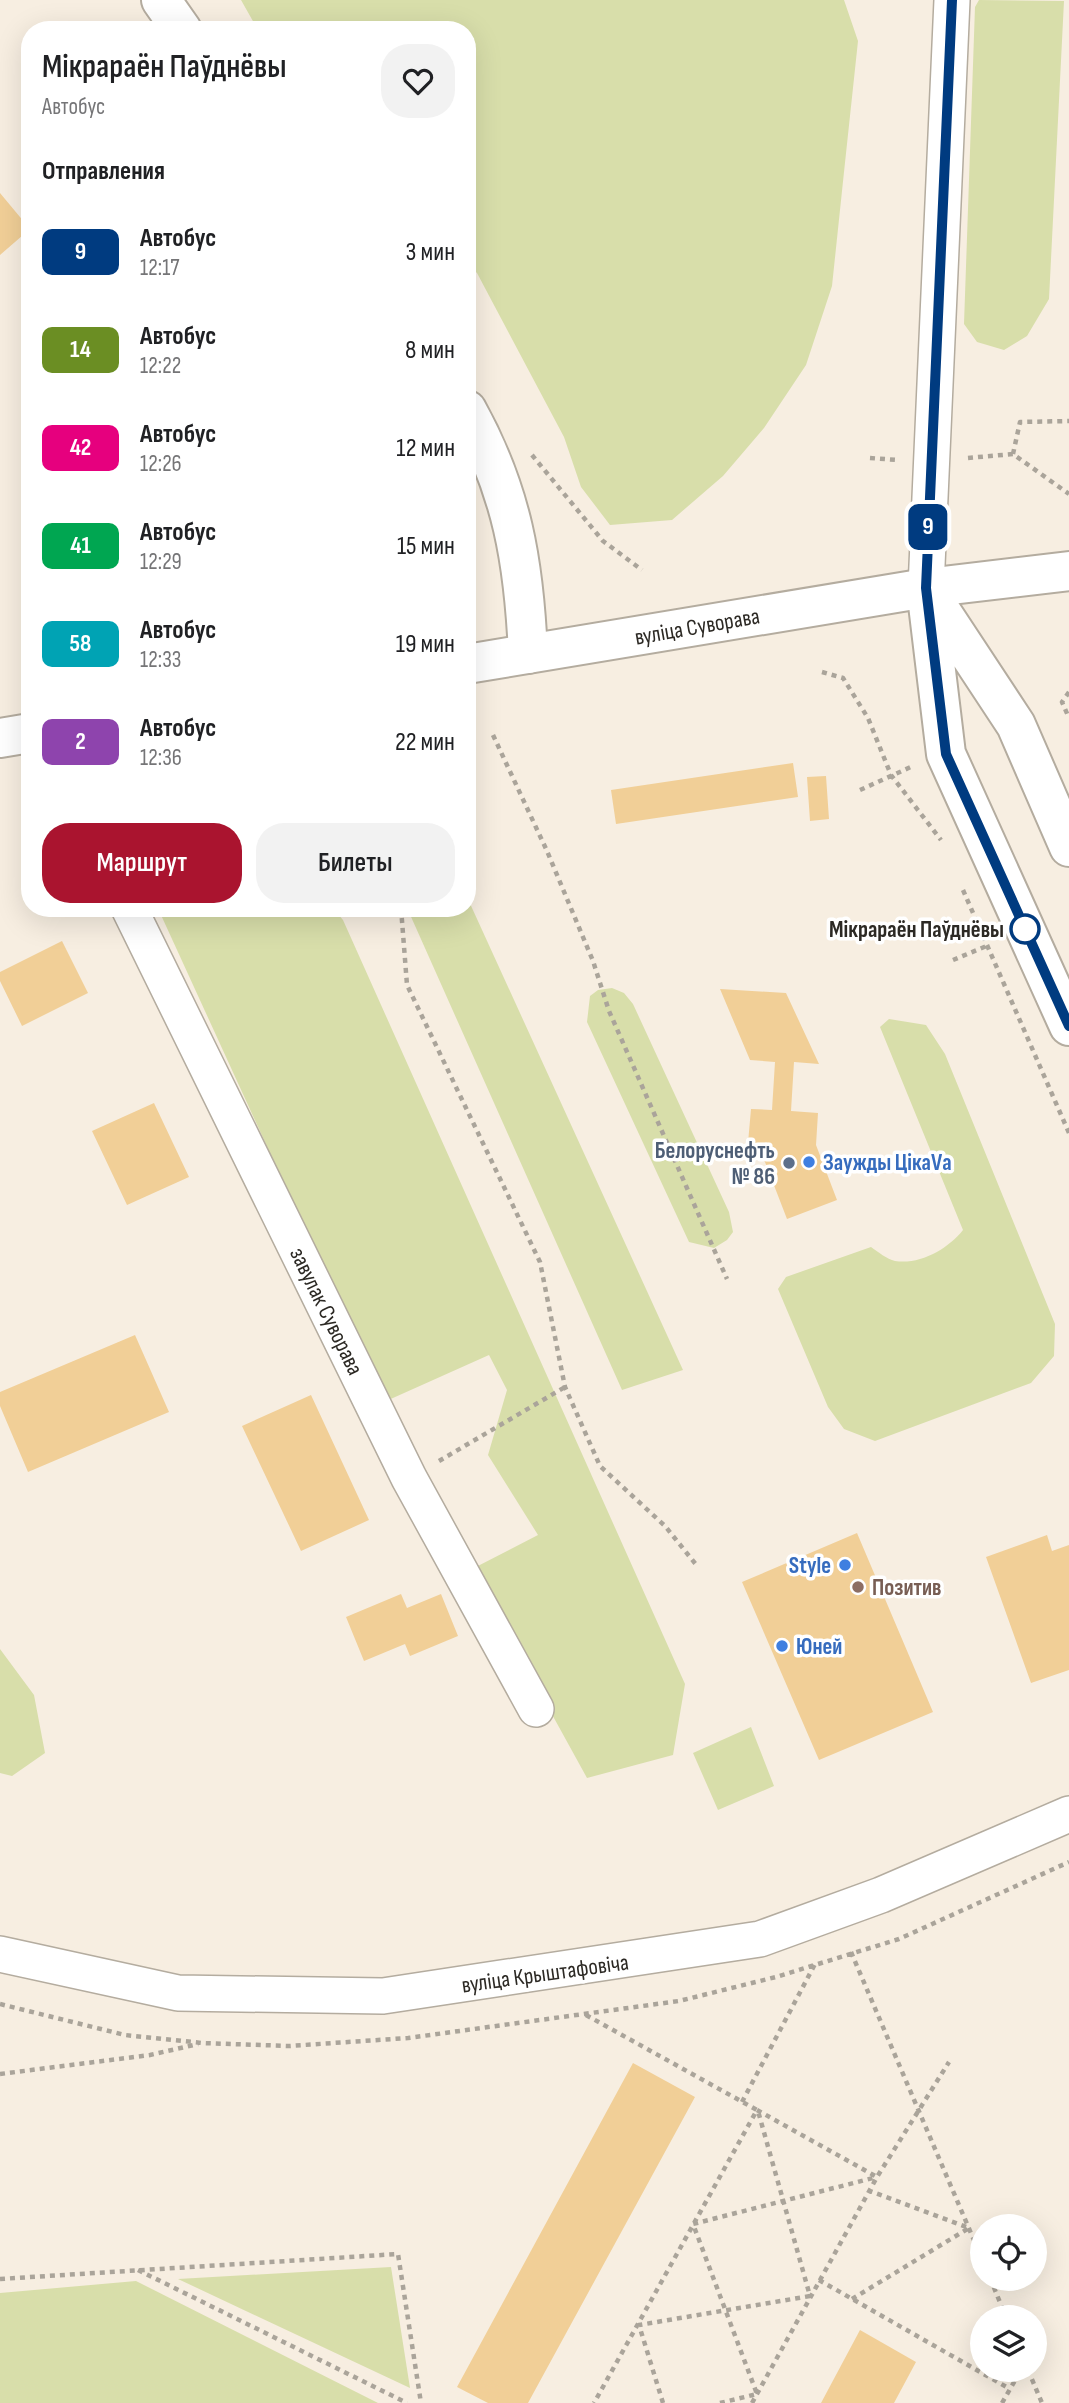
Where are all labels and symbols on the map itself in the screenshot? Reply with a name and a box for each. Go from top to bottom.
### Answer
line badge: 9 [905,504,951,550]
street label: вуліца Суворава [632,602,762,652]
marker: Мікрараён Паўднёвы [1010,914,1040,944]
place label: Мікрараён Паўднёвы [829,916,1004,944]
place label: Белоруснефть № 86 [655,1137,775,1191]
place label: Заужды ЦікаVа [823,1149,952,1177]
marker: Заужды ЦікаVа [801,1154,817,1170]
marker: Белоруснефть № 86 [781,1155,797,1171]
street label: завулак Суворава [283,1243,369,1380]
place label: Style [789,1552,831,1580]
marker: Style [837,1557,853,1573]
place label: Позитив [872,1574,941,1602]
marker: Позитив [850,1579,866,1595]
place label: Юней [796,1633,842,1661]
marker: Юней [774,1638,790,1654]
street label: вуліца Крыштафовіча [460,1948,631,2000]

